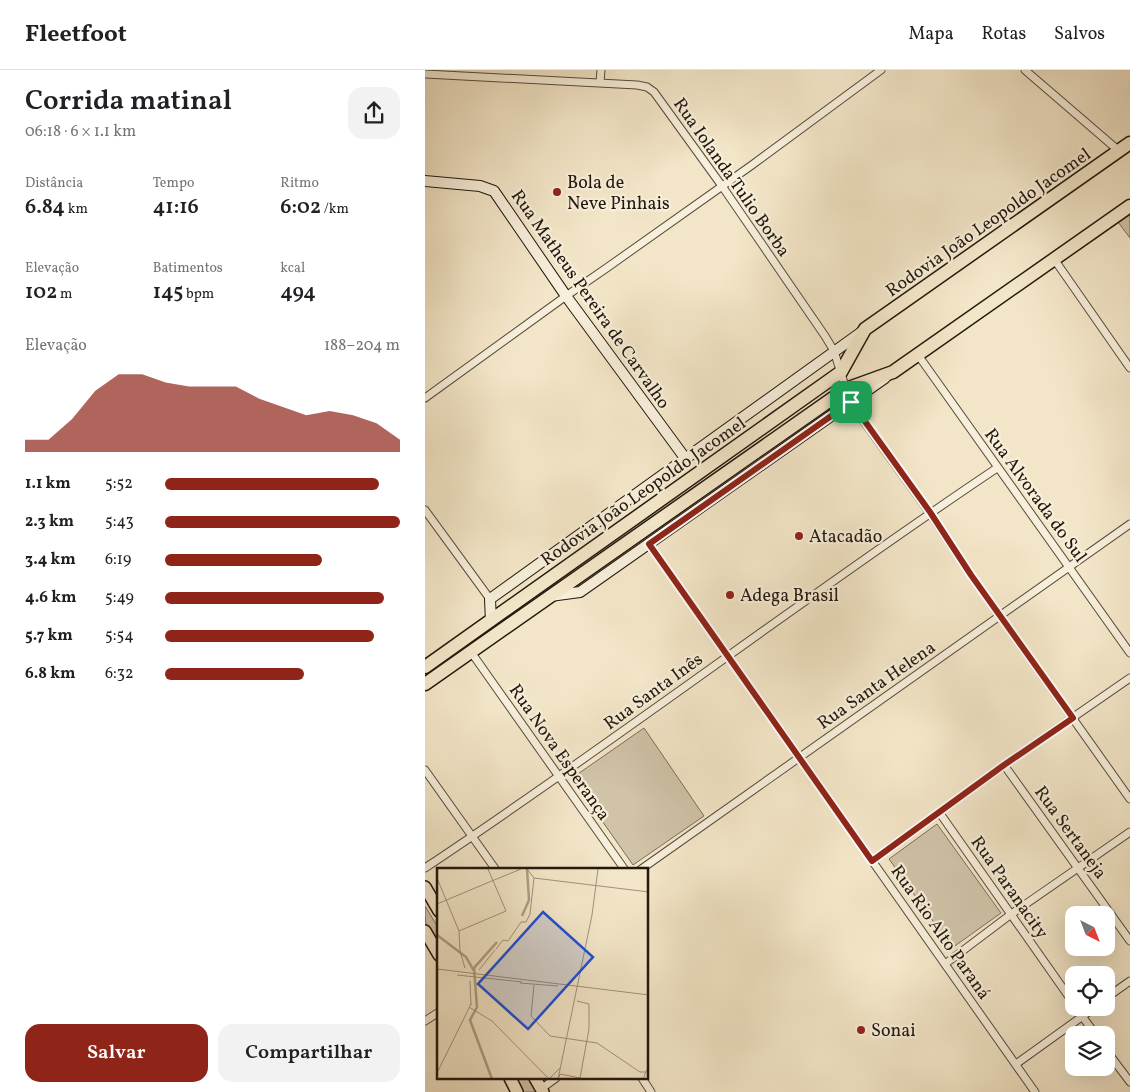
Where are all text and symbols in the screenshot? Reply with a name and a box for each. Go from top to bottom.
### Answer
text: Fleetfoot [25,18,127,52]
text: Mapa [909,22,954,47]
text: Rotas [982,22,1026,47]
text: Salvos [1054,22,1105,47]
text: Corrida matinal [25,82,232,121]
button: share [348,87,400,139]
street label: Rua Iolanda Tulio Borba [666,93,795,262]
text: 06:18 · 6 × 1.1 km [25,121,136,143]
street label: Rodovia João Leopoldo Jacomel [881,143,1096,304]
place label: Bola de Neve Pinhais [567,171,670,217]
text: Distância [25,174,83,193]
text: Tempo [153,174,194,193]
text: Ritmo [280,174,319,193]
street label: Rua Matheus Pereira de Carvalho [504,185,675,415]
marker: Bola de Neve Pinhais [551,186,563,198]
text: 6.84 [25,193,65,222]
text: 41:16 [153,193,199,222]
text: 6:02 [280,193,321,222]
text: km [65,200,88,219]
text: /km [321,200,349,219]
text: Elevação [25,259,79,278]
text: Batimentos [153,259,223,278]
text: kcal [280,259,305,278]
text: 102 [25,278,57,307]
text: 145 [153,278,183,307]
text: 494 [280,278,316,307]
text: m [57,285,72,304]
text: bpm [183,285,214,304]
text: Elevação [25,335,87,357]
text: 188–204 m [324,335,400,357]
pin [830,381,872,423]
icon: arrive [837,388,865,416]
street label: Rodovia João Leopoldo Jacomel [536,412,751,573]
street label: Rua Alvorada do Sul [978,424,1092,568]
text: 1.1 km [25,473,71,495]
text: 5:52 [105,473,133,495]
text: 2.3 km [25,511,74,533]
text: 5:43 [105,511,134,533]
place label: Atacadão [809,525,882,550]
marker: Atacadão [793,530,805,542]
text: 3.4 km [25,549,76,571]
text: 6:19 [105,549,131,571]
place label: Adega Brasil [740,584,839,609]
text: 4.6 km [25,587,76,609]
text: 5:49 [105,587,134,609]
marker: Adega Brasil [724,589,736,601]
text: 5.7 km [25,625,73,647]
text: 5:54 [105,625,134,647]
street label: Rua Santa Helena [813,636,941,736]
street label: Rua Santa Inês [599,648,709,737]
text: 6.8 km [25,663,75,685]
text: 6:32 [105,663,134,685]
street label: Rua Nova Esperança [502,680,615,826]
street label: Rua Sertaneja [1027,781,1112,885]
street label: Rua Paranacity [964,831,1054,944]
street label: Rua Rio Alto Paraná [884,861,996,1005]
inset map [437,868,649,1080]
north arrow [1065,906,1115,956]
map controls [1065,906,1115,1076]
button: locate [1065,966,1115,1016]
place label: Sonai [871,1019,916,1044]
button: Salvar [25,1024,208,1082]
button: Compartilhar [218,1024,400,1082]
marker: Sonai [855,1024,867,1036]
button: layers [1065,1026,1115,1076]

